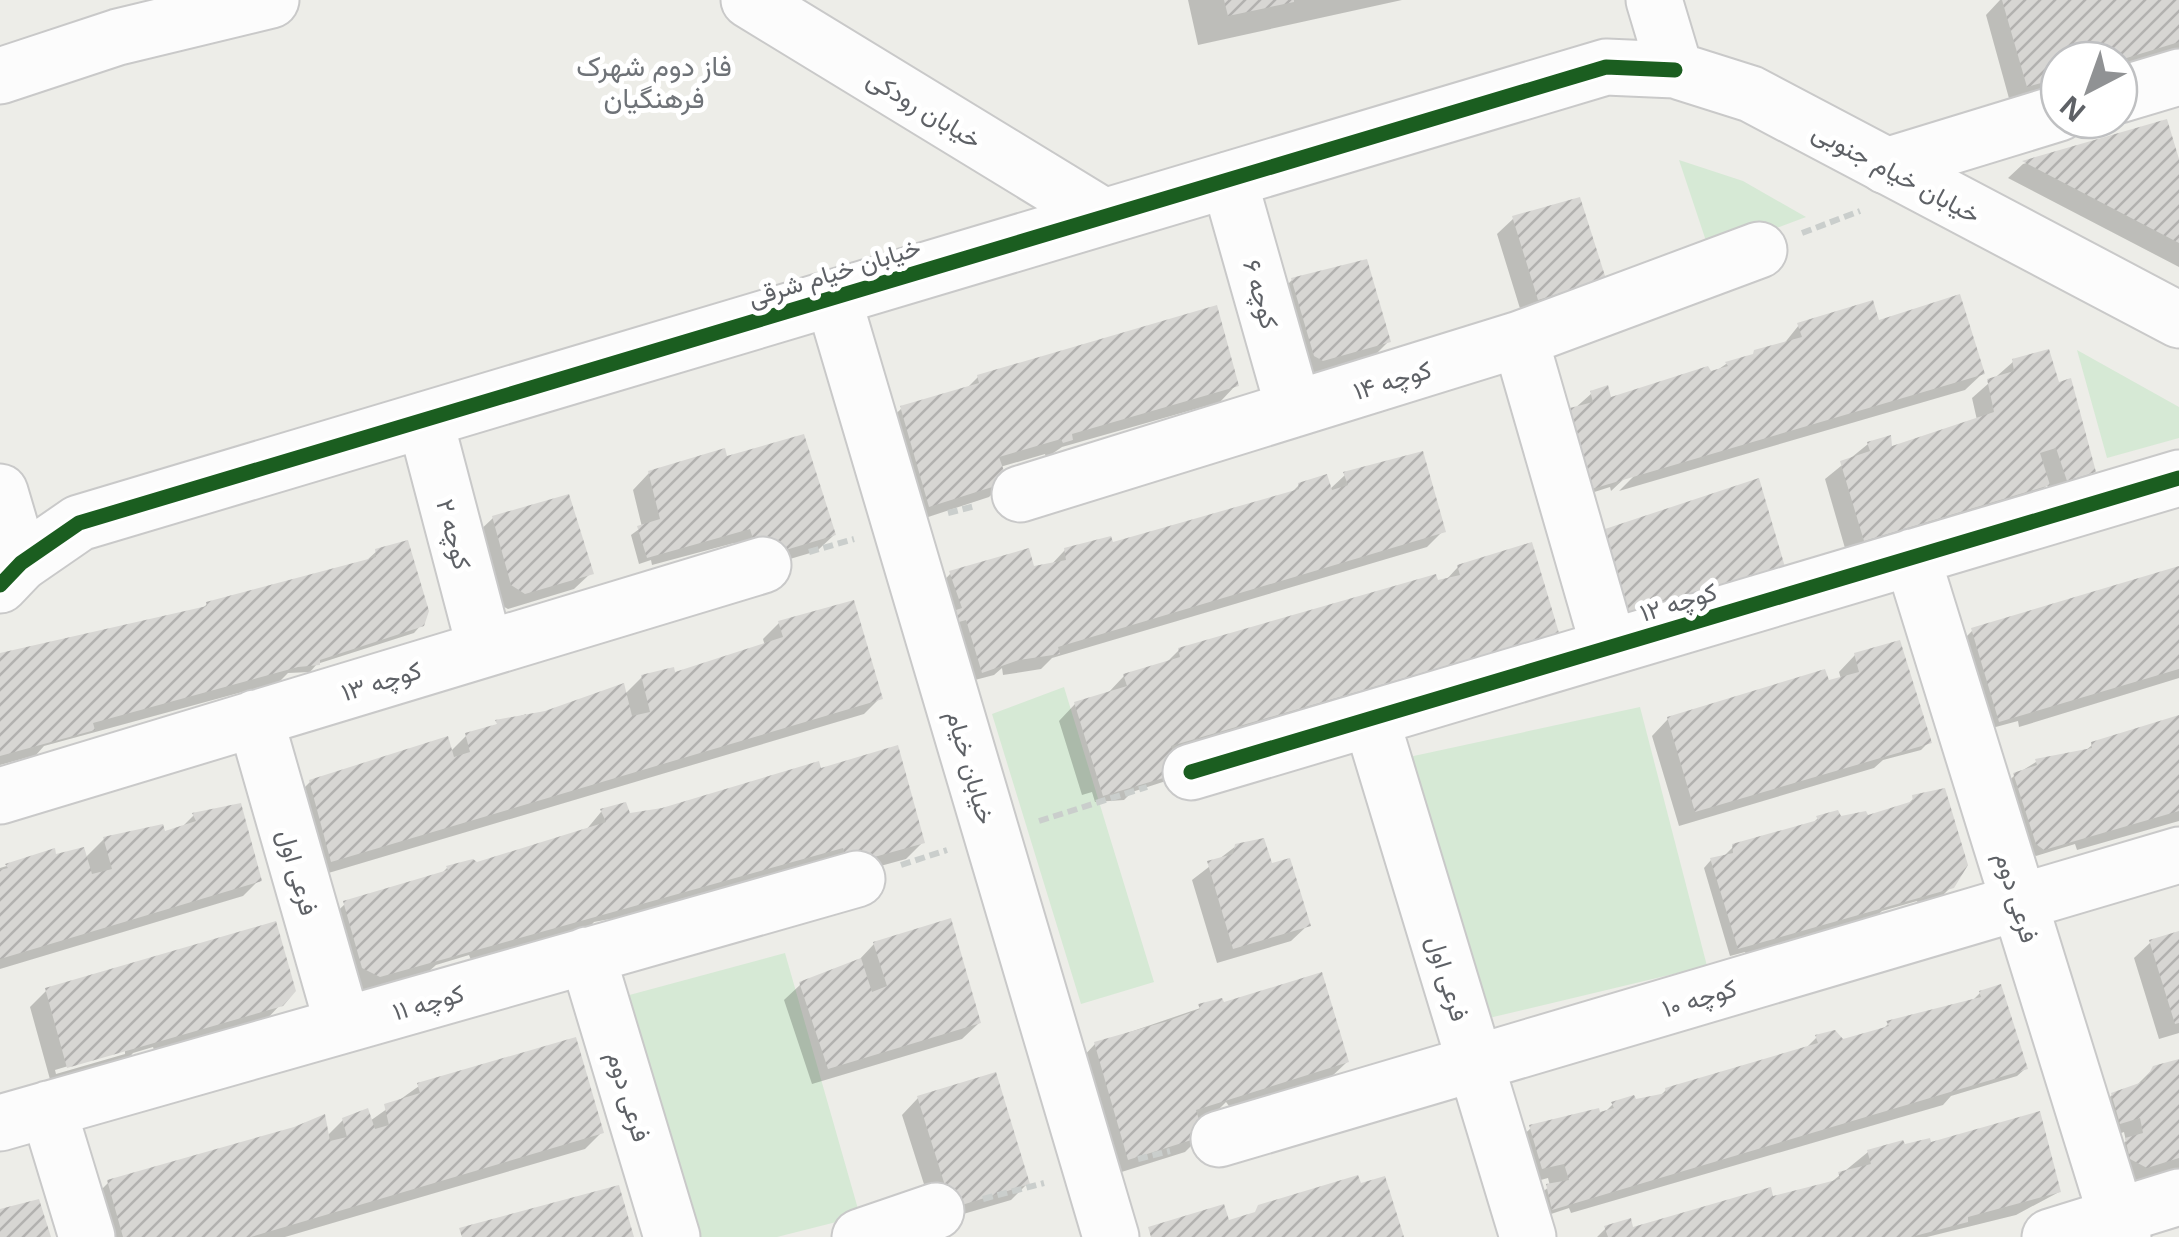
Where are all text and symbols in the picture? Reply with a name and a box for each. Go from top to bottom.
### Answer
north arrow [2039,40,2139,140]
district label: فاز دوم شهرک فرهنگیان [576,46,732,116]
street label: خیابان رودکی [861,60,989,156]
text: N [2051,88,2093,131]
street label: خیابان خیام جنوبی [1807,113,1987,231]
street label: خیابان خیام شرقی [744,229,925,314]
street label: کوچه ۶ [1235,255,1288,333]
street label: کوچه ۱۴ [1349,351,1435,408]
street label: کوچه ۲ [428,495,481,573]
street label: کوچه ۱۲ [1635,573,1721,630]
street label: کوچه ۱۳ [337,652,426,709]
street label: خیابان خیام [939,706,1004,828]
street label: فرعی اول [271,825,327,919]
street label: فرعی دوم [1987,848,2048,947]
street label: فرعی اول [1420,931,1478,1025]
street label: کوچه ۱۰ [1658,970,1741,1025]
street label: کوچه ۱۱ [388,975,468,1028]
street label: فرعی دوم [599,1047,660,1146]

